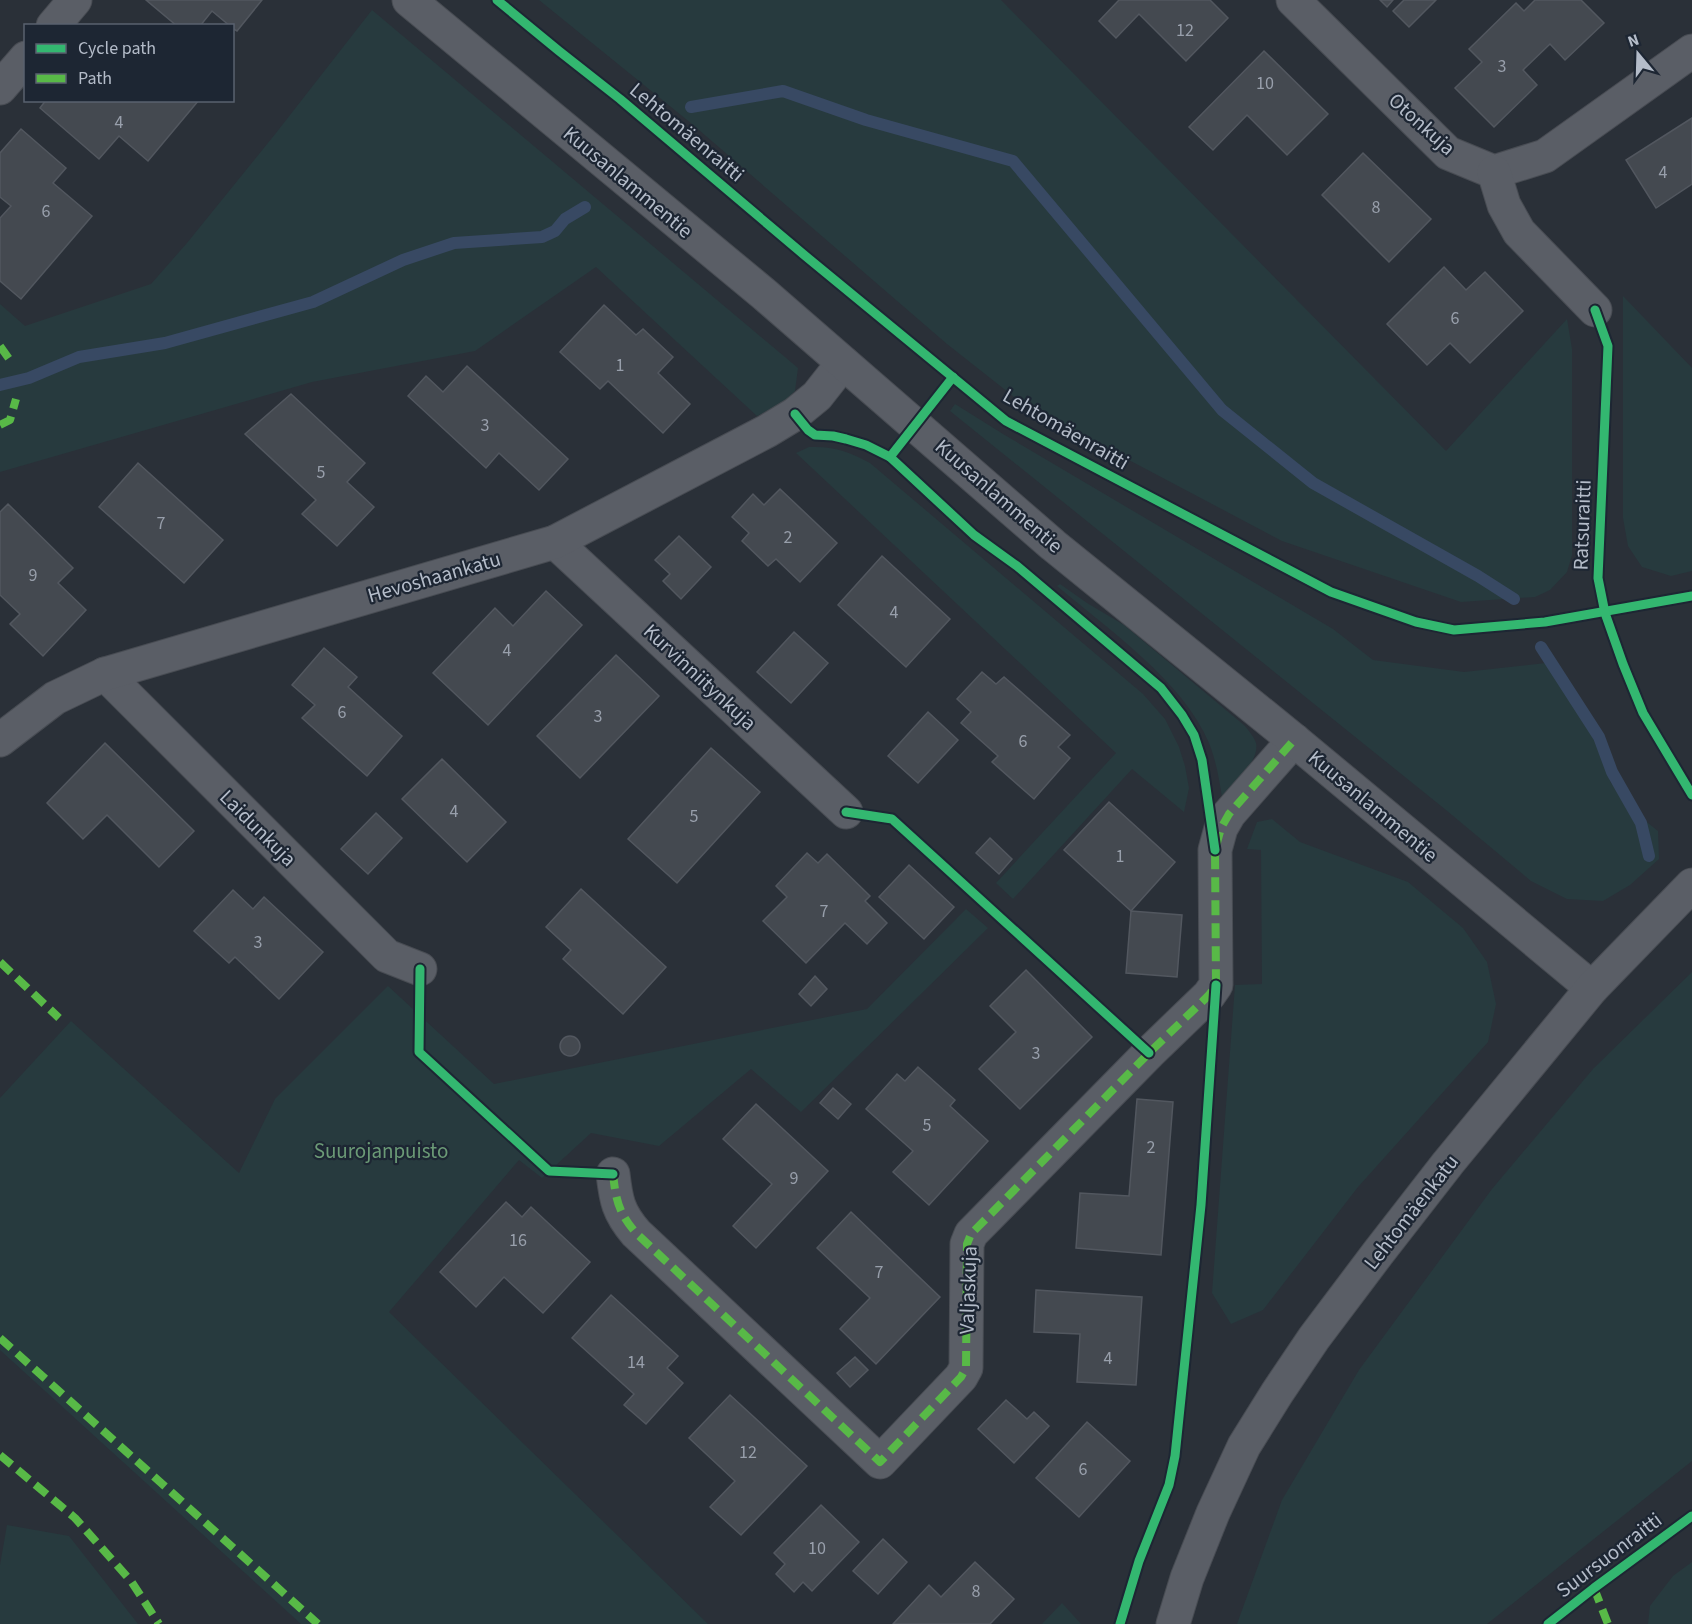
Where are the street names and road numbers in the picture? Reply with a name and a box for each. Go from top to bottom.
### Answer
street label: Lehtomäenraitti [623,75,751,189]
street label: Otonkuja [1382,86,1462,162]
street label: Kuusanlammentie [557,119,699,245]
street label: Lehtomäenraitti [997,381,1135,477]
street label: Kuusanlammentie [928,432,1070,560]
street label: Ratsuraitti [1565,479,1599,571]
street label: Hevoshaankatu [364,544,504,610]
street label: Kurvinniitynkuja [637,617,763,737]
street label: Kuusanlammentie [1302,743,1444,869]
street label: Laidunkuja [213,783,303,873]
street label: Lehtomäenkatu [1356,1148,1466,1276]
street label: Valjaskuja [951,1245,985,1335]
street label: Suursuonraitti [1550,1505,1668,1605]

